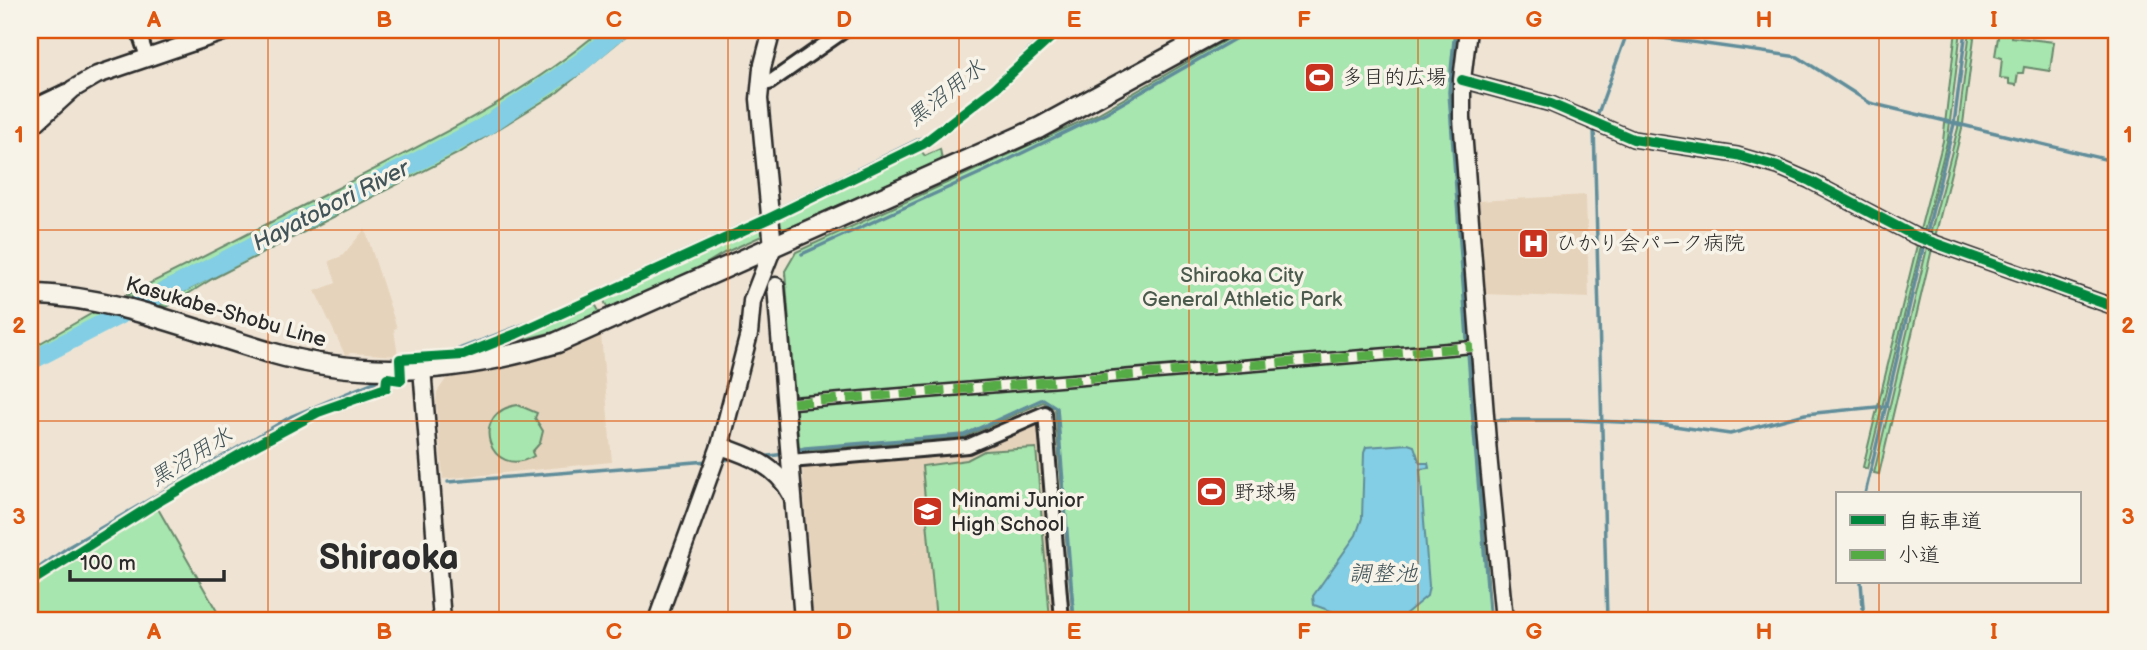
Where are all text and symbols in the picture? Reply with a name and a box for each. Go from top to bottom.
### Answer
text: A [146,6,162,34]
text: B [376,6,392,34]
text: C [606,6,622,34]
text: D [836,6,852,34]
text: E [1067,6,1082,34]
text: F [1297,6,1311,34]
text: G [1526,6,1543,34]
text: H [1755,6,1773,34]
text: I [1990,6,1998,34]
water label: 黒沼用水 [901,54,991,132]
sports icon: 多目的広場 [1302,60,1336,94]
place label: 多目的広場 [1342,65,1447,90]
text: 1 [14,121,24,149]
text: 1 [2123,121,2133,149]
water label: Hayatobori River [248,154,415,257]
hospital icon: ひかり会パーク病院 [1516,226,1550,260]
place label: ひかり会パーク病院 [1556,231,1745,256]
park label: Shiraoka City General Athletic Park [1142,263,1343,312]
street label: Kasukabe-Shobu Line [123,271,329,353]
text: 2 [12,312,26,340]
text: 2 [2121,312,2135,340]
water label: 黒沼用水 [144,421,238,493]
sports icon: 野球場 [1194,475,1228,509]
place label: 野球場 [1234,480,1297,505]
place label: Minami Junior High School [951,488,1084,537]
legend [1836,492,2080,584]
school or university icon: Minami Junior High School [911,495,945,529]
text: 3 [12,503,26,531]
text: 3 [2121,503,2135,531]
text: 自転車道 [1898,509,1982,534]
district label: Shiraoka [319,537,459,580]
scale bar [70,538,224,582]
text: 小道 [1898,543,1940,568]
text: 100 m [80,551,136,576]
water label: 調整池 [1349,560,1419,588]
text: A [146,618,162,646]
text: B [376,618,392,646]
text: C [606,618,622,646]
text: D [836,618,852,646]
text: E [1067,618,1082,646]
text: F [1297,618,1311,646]
text: G [1526,618,1543,646]
text: H [1755,618,1773,646]
text: I [1990,618,1998,646]

